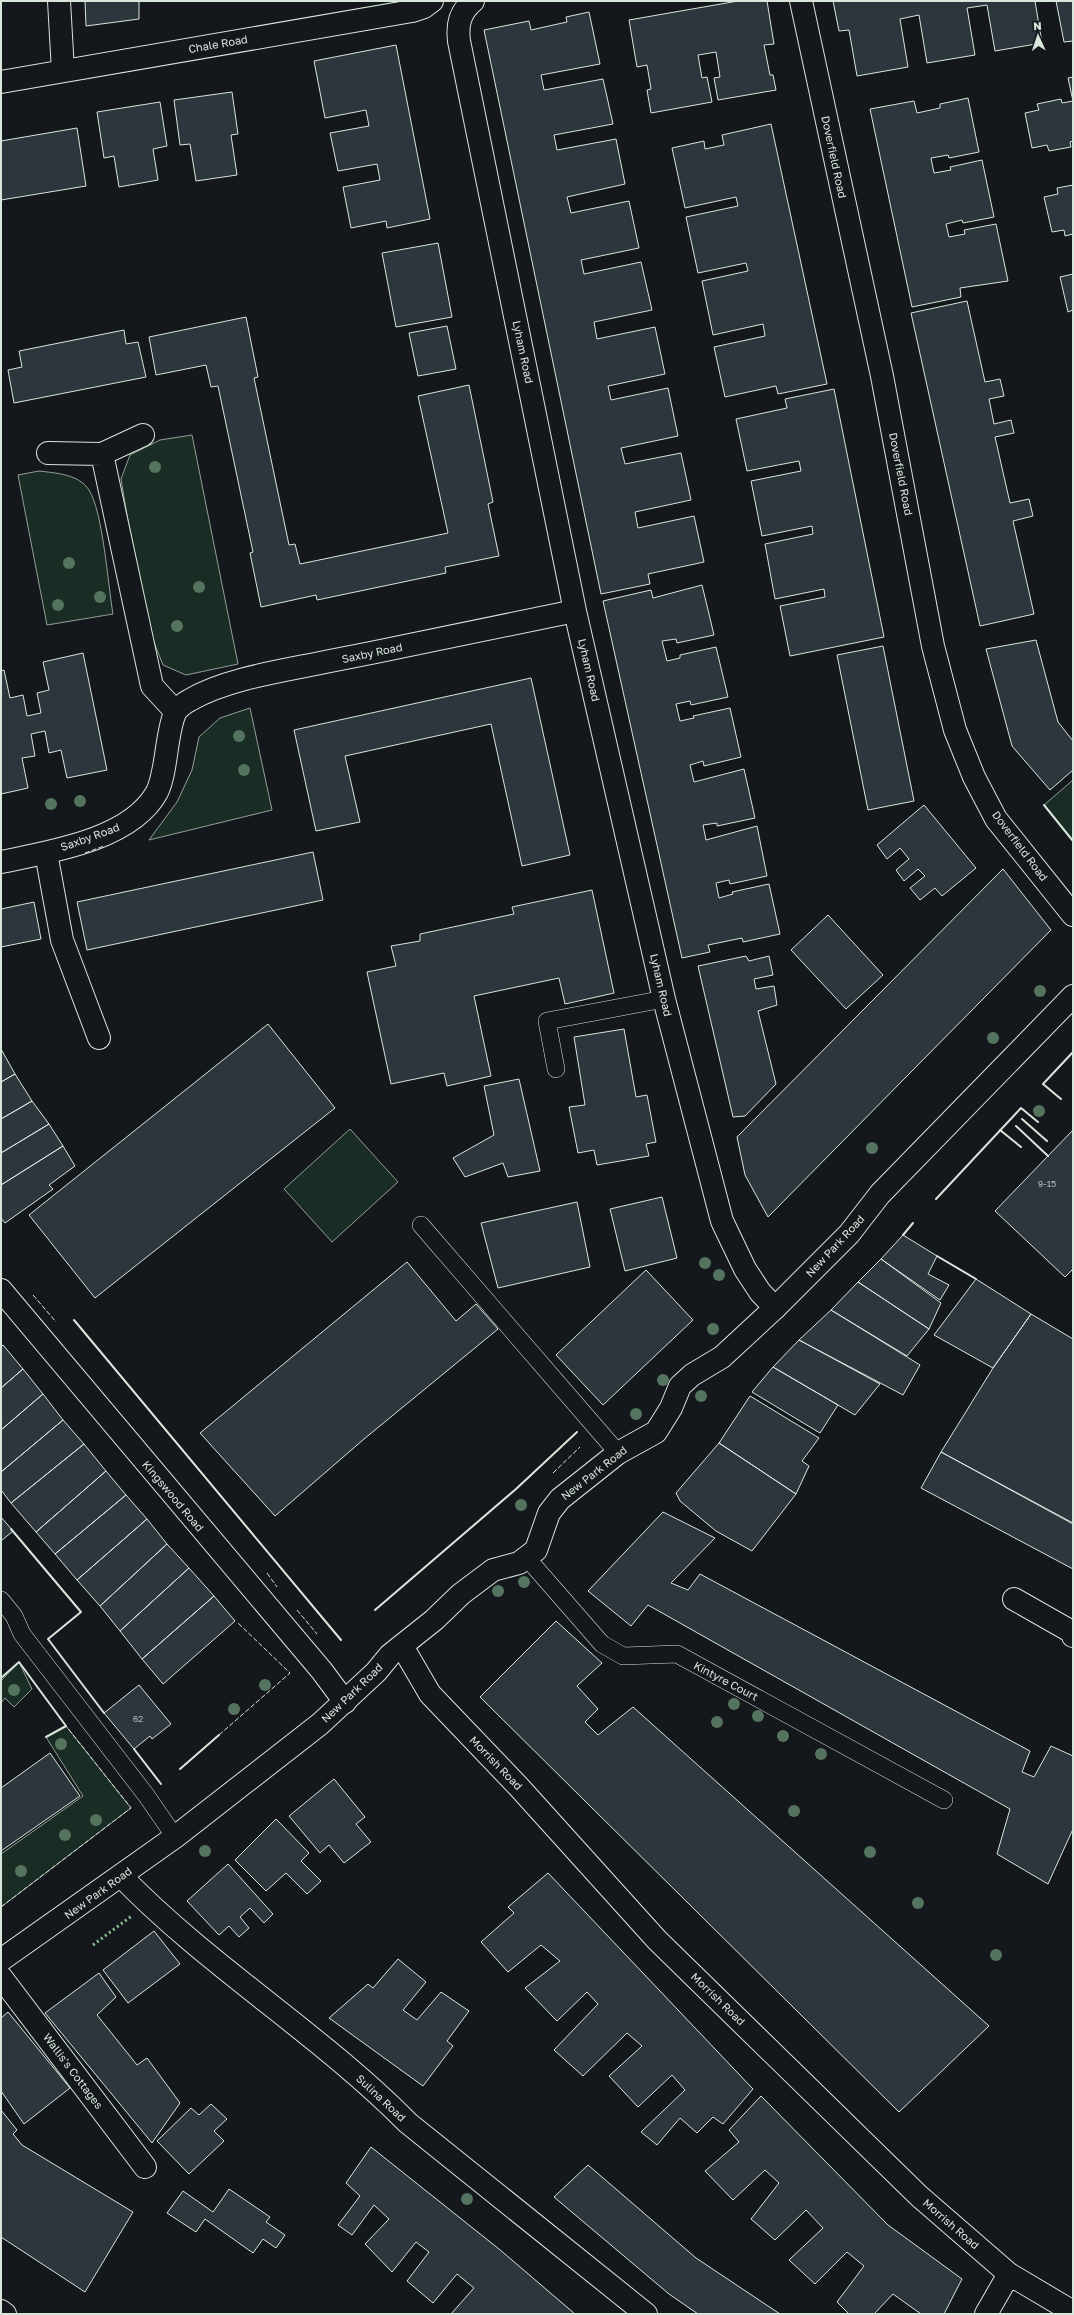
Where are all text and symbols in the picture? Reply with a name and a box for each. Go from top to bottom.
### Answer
north arrow [1018,16,1058,56]
text: N [1033,19,1042,32]
street label: Chale Road [187,32,249,55]
street label: Doverfield Road [819,114,850,199]
street label: Lyham Road [510,319,536,385]
street label: Doverfield Road [887,431,916,516]
street label: Lyham Road [576,637,603,703]
street label: Saxby Road [340,640,403,665]
street label: Doverfield Road [990,808,1051,883]
street label: Saxby Road [59,820,121,853]
street label: Lyham Road [648,952,675,1018]
house number: 9-15 [1038,1178,1056,1189]
street label: New Park Road [803,1212,867,1279]
street label: New Park Road [558,1443,629,1502]
street label: Kingswood Road [140,1458,207,1534]
street label: Kintyre Court [692,1658,761,1703]
street label: New Park Road [318,1660,385,1725]
house number: 62 [133,1713,143,1724]
street label: Morrish Road [467,1733,525,1792]
street label: New Park Road [62,1864,134,1921]
street label: Morrish Road [689,1970,748,2028]
street label: Wallis's Cottages [41,2030,106,2111]
street label: Sulina Road [354,2071,409,2124]
street label: Morrish Road [921,2196,982,2251]

